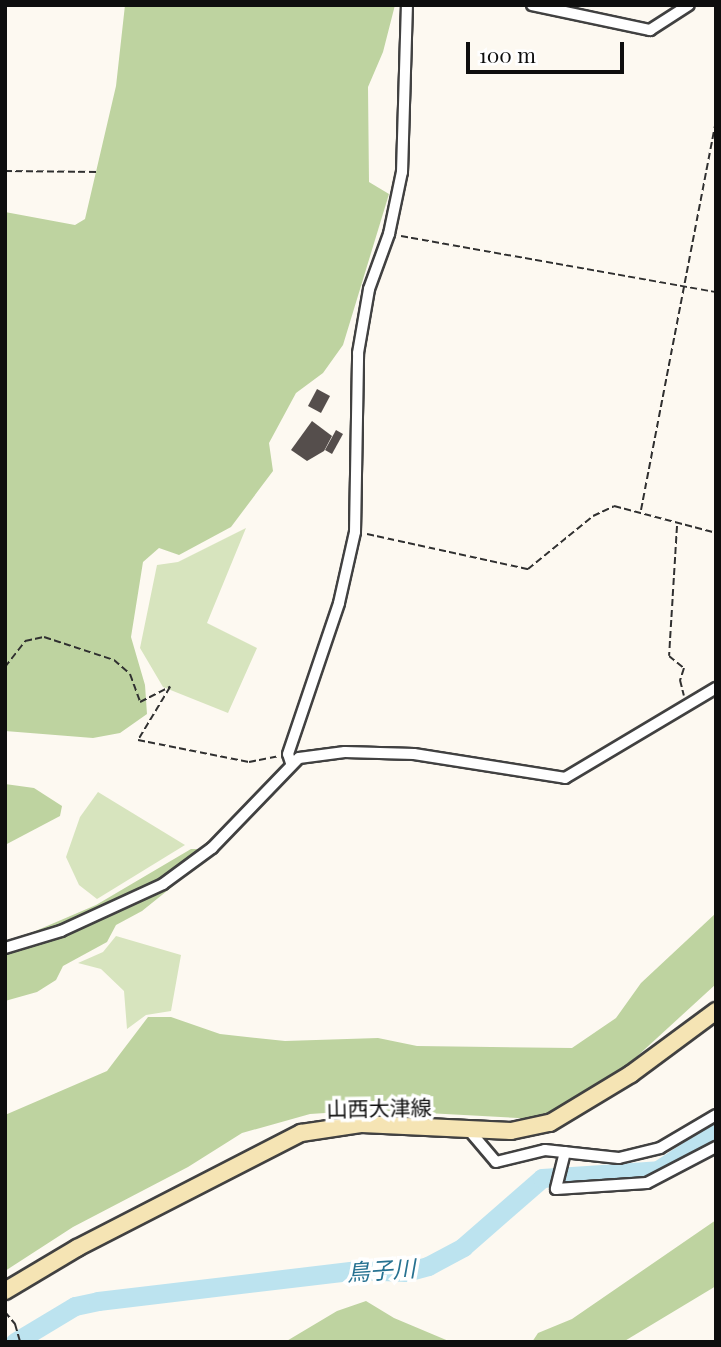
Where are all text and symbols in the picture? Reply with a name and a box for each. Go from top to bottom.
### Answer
scale bar [469,28,626,72]
text: 100 m [479,40,536,68]
street label: 山西大津線 [326,1093,432,1121]
water label: 鳥子川 [346,1254,416,1286]

